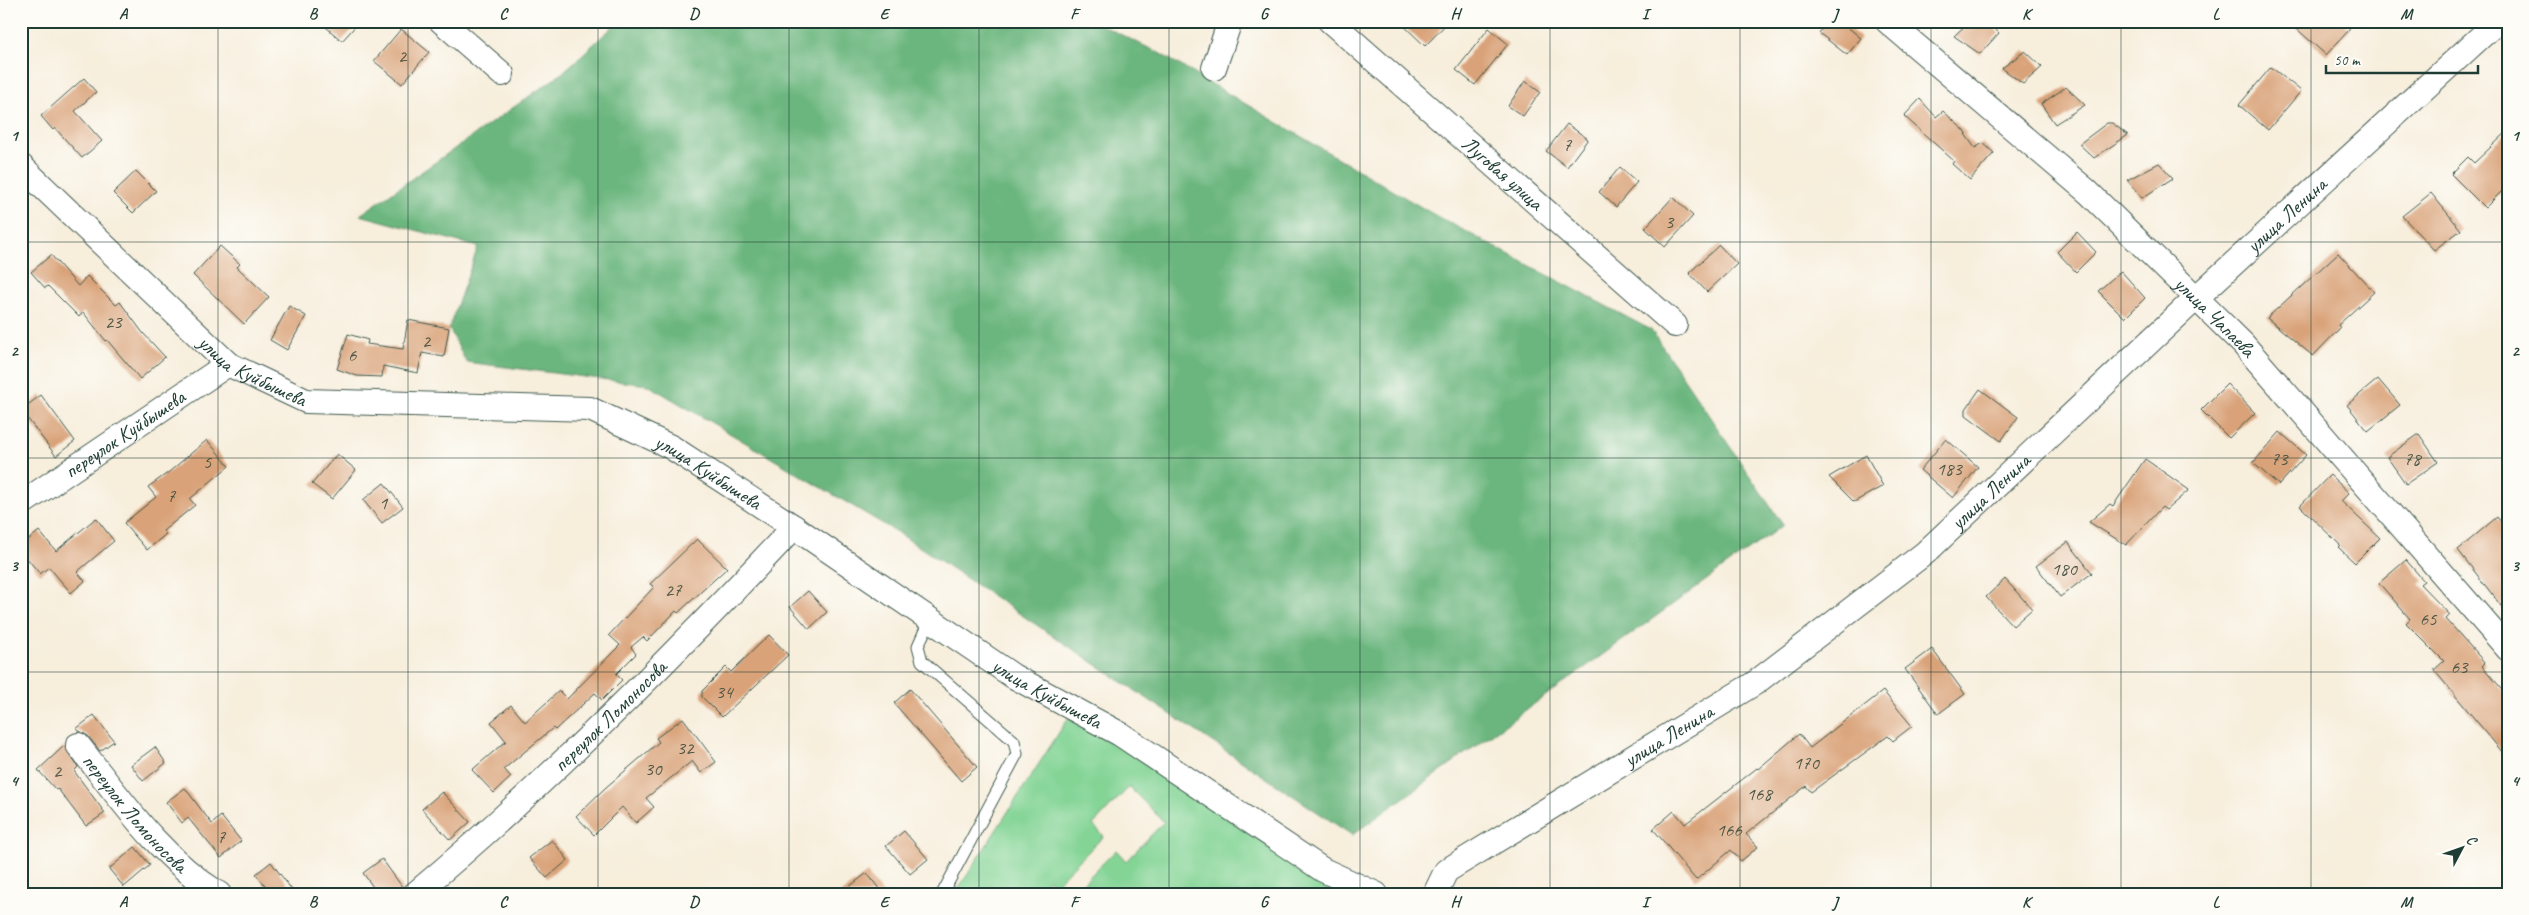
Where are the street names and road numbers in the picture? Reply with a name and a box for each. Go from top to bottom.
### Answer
street label: Луговая улица [1456,130,1550,217]
street label: улица Ленина [2239,170,2334,260]
street label: улица Чапаева [2167,270,2263,364]
street label: улица Куйбышева [191,328,312,413]
street label: переулок Куйбышева [59,383,191,484]
street label: улица Куйбышева [649,428,768,516]
street label: улица Ленина [1944,446,2037,537]
street label: улица Куйбышева [985,651,1107,735]
street label: переулок Ломоносова [547,653,674,777]
street label: улица Ленина [1617,697,1720,774]
street label: переулок Ломоносова [77,748,195,880]

